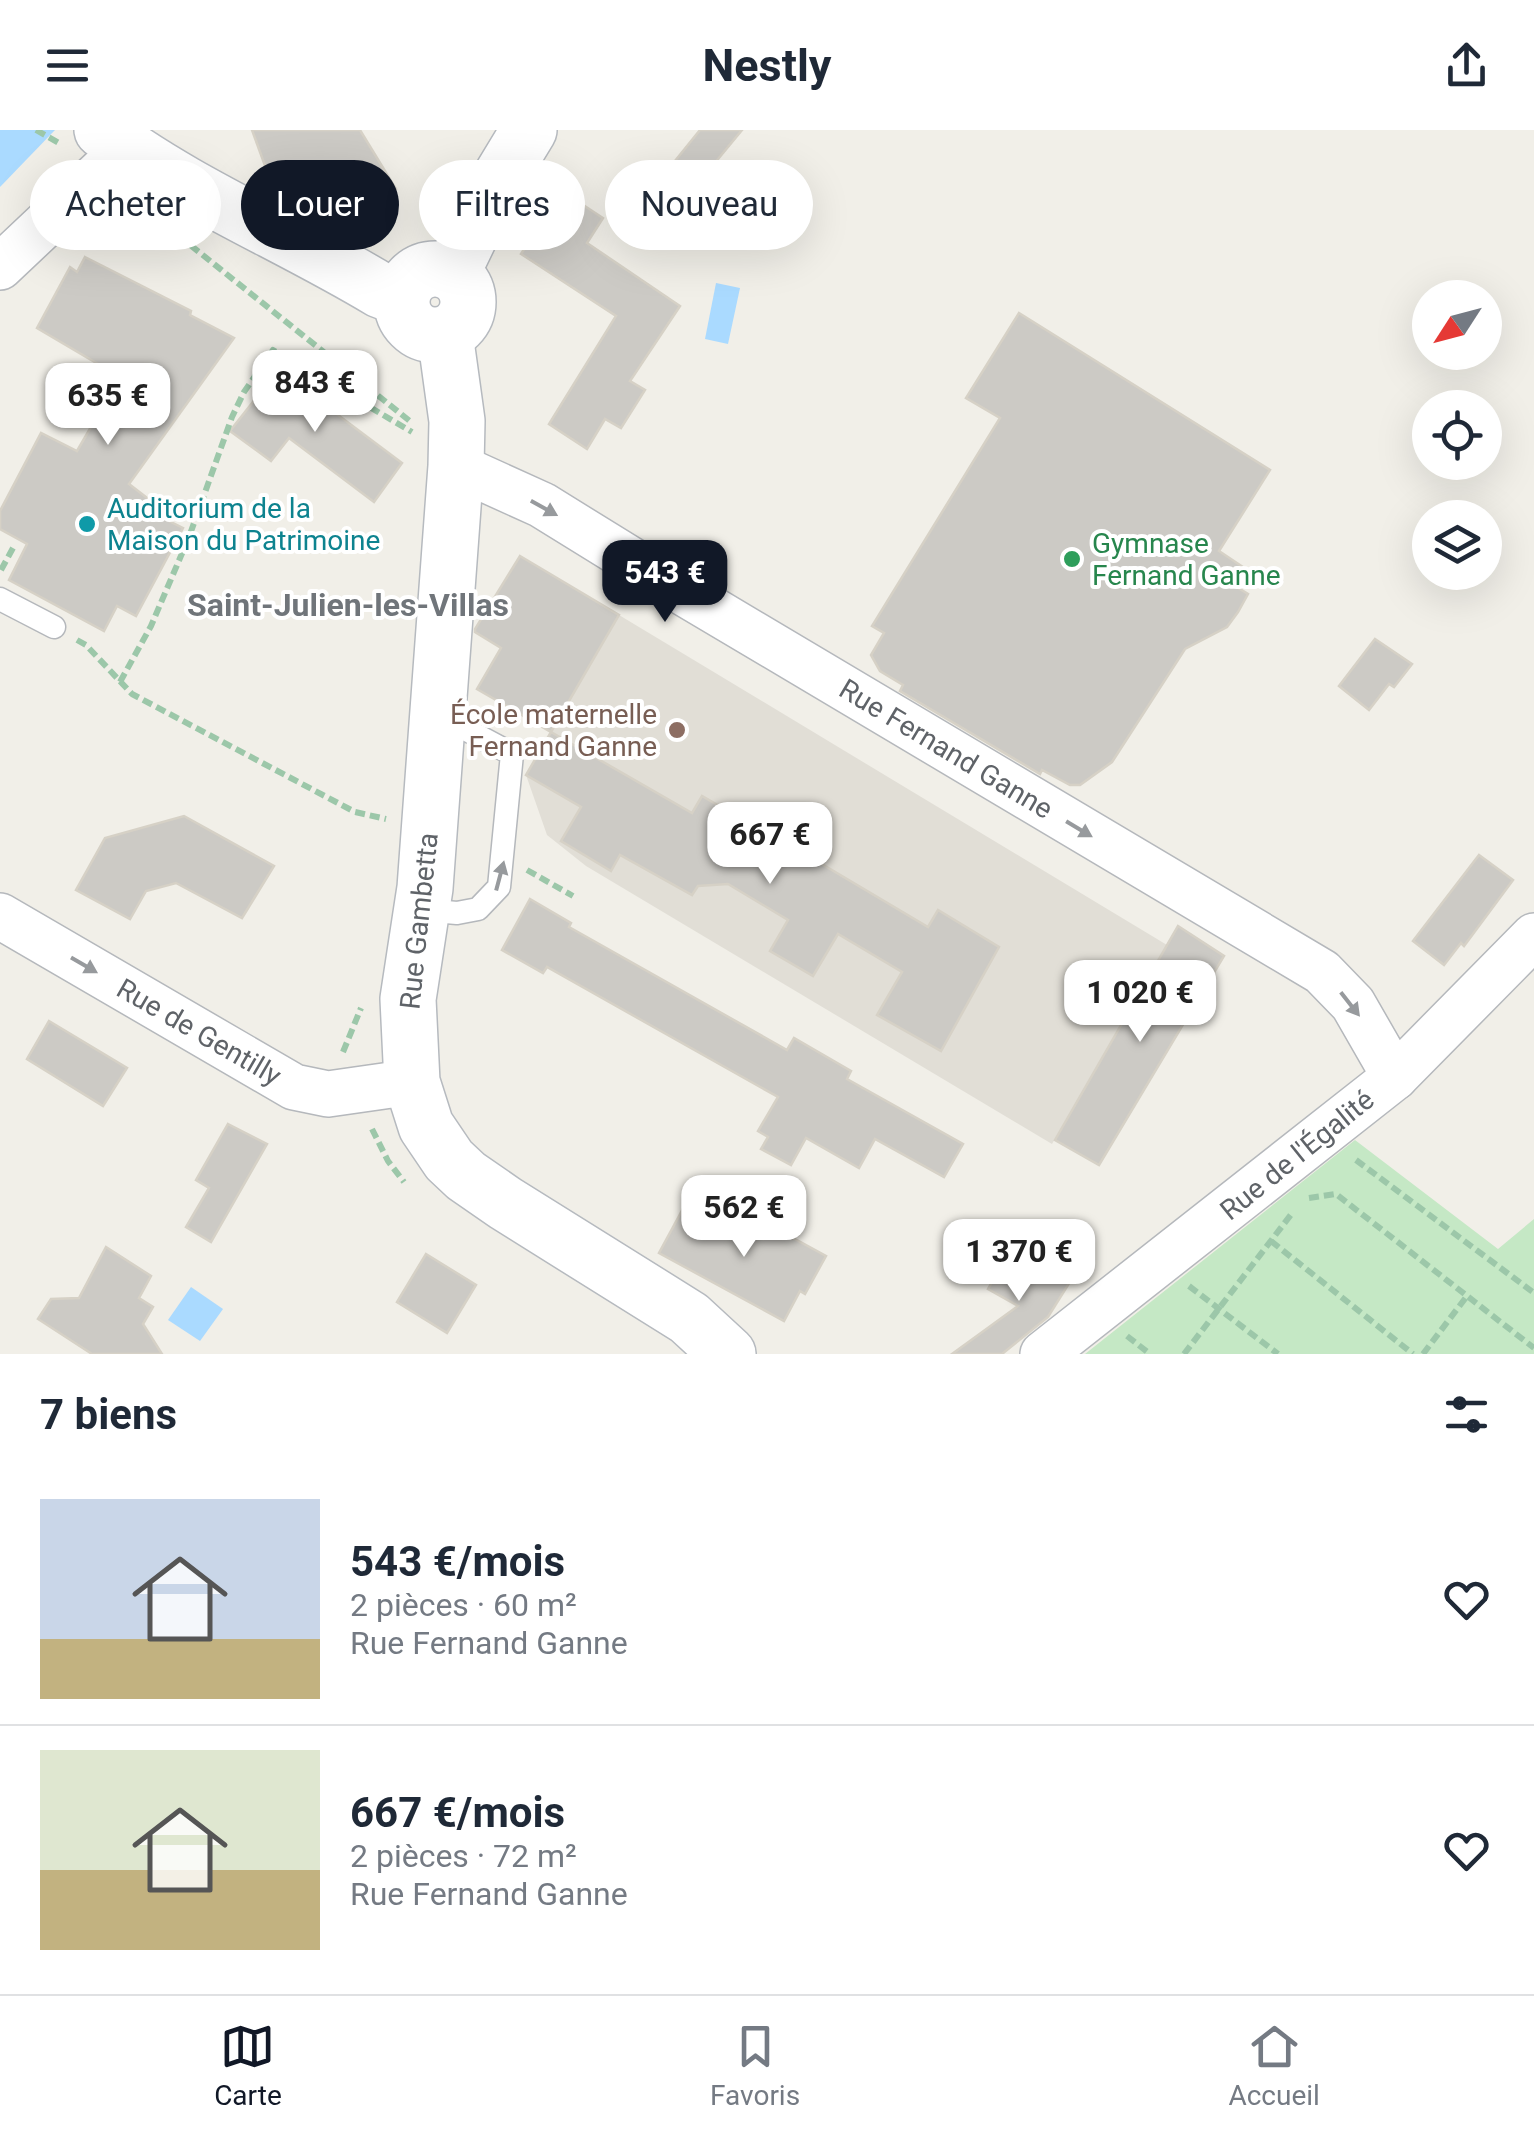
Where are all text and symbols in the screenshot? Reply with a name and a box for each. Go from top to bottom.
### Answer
icon: menu [40,38,95,93]
icon: share [1439,38,1494,93]
text: Nestly [703,39,831,92]
chip: Acheter [30,160,221,250]
chip: Louer [241,160,399,250]
chip: Filtres [419,160,585,250]
chip: Nouveau [605,160,813,250]
north arrow [1412,280,1502,370]
map controls [1412,280,1502,590]
pin: 843 € [245,350,385,435]
pin: 635 € [38,363,178,448]
text: 843 € [274,363,356,401]
text: 635 € [67,376,149,414]
button: locate [1412,390,1502,480]
place label: Auditorium de la Maison du Patrimoine [107,492,380,557]
one-way arrow [530,498,558,516]
button: layers [1412,500,1502,590]
marker: Auditorium de la Maison du Patrimoine [76,513,98,535]
place label: Gymnase Fernand Ganne [1092,527,1281,592]
pin: 543 € [595,540,735,625]
marker: Gymnase Fernand Ganne [1061,548,1083,570]
text: 543 € [624,553,706,591]
district label: Saint-Julien-les-Villas [187,586,509,624]
street label: Rue Fernand Ganne [833,672,1059,826]
place label: École maternelle Fernand Ganne [450,698,657,763]
marker: École maternelle Fernand Ganne [666,719,688,741]
pin: 667 € [700,802,840,887]
text: 667 € [729,815,811,853]
one-way arrow [1065,819,1093,837]
street label: Rue Gambetta [393,831,445,1011]
one-way arrow [492,861,508,892]
one-way arrow [70,956,98,973]
pin: 1 020 € [1048,960,1232,1045]
street label: Rue de Gentilly [111,972,287,1092]
text: 1 020 € [1086,973,1194,1011]
one-way arrow [1339,991,1360,1017]
street label: Rue de l'Égalité [1214,1083,1380,1227]
pin: 562 € [674,1175,814,1260]
text: 562 € [703,1188,785,1226]
pin: 1 370 € [927,1219,1111,1304]
text: 1 370 € [965,1232,1073,1270]
icon: filters [1439,1387,1494,1442]
text: 7 biens [40,1390,177,1439]
text: 543 €/mois [350,1537,565,1586]
icon: home [120,1539,240,1659]
icon: heart [1439,1572,1494,1627]
text: 2 pièces · 60 m² [350,1586,577,1624]
text: Rue Fernand Ganne [350,1624,628,1662]
text: 667 €/mois [350,1788,565,1837]
icon: home [120,1790,240,1910]
icon: heart [1439,1823,1494,1878]
text: 2 pièces · 72 m² [350,1837,577,1875]
text: Rue Fernand Ganne [350,1875,628,1913]
tab: Carte [214,2019,282,2112]
tab: Favoris [710,2019,800,2112]
tab: Accueil [1228,2019,1320,2112]

